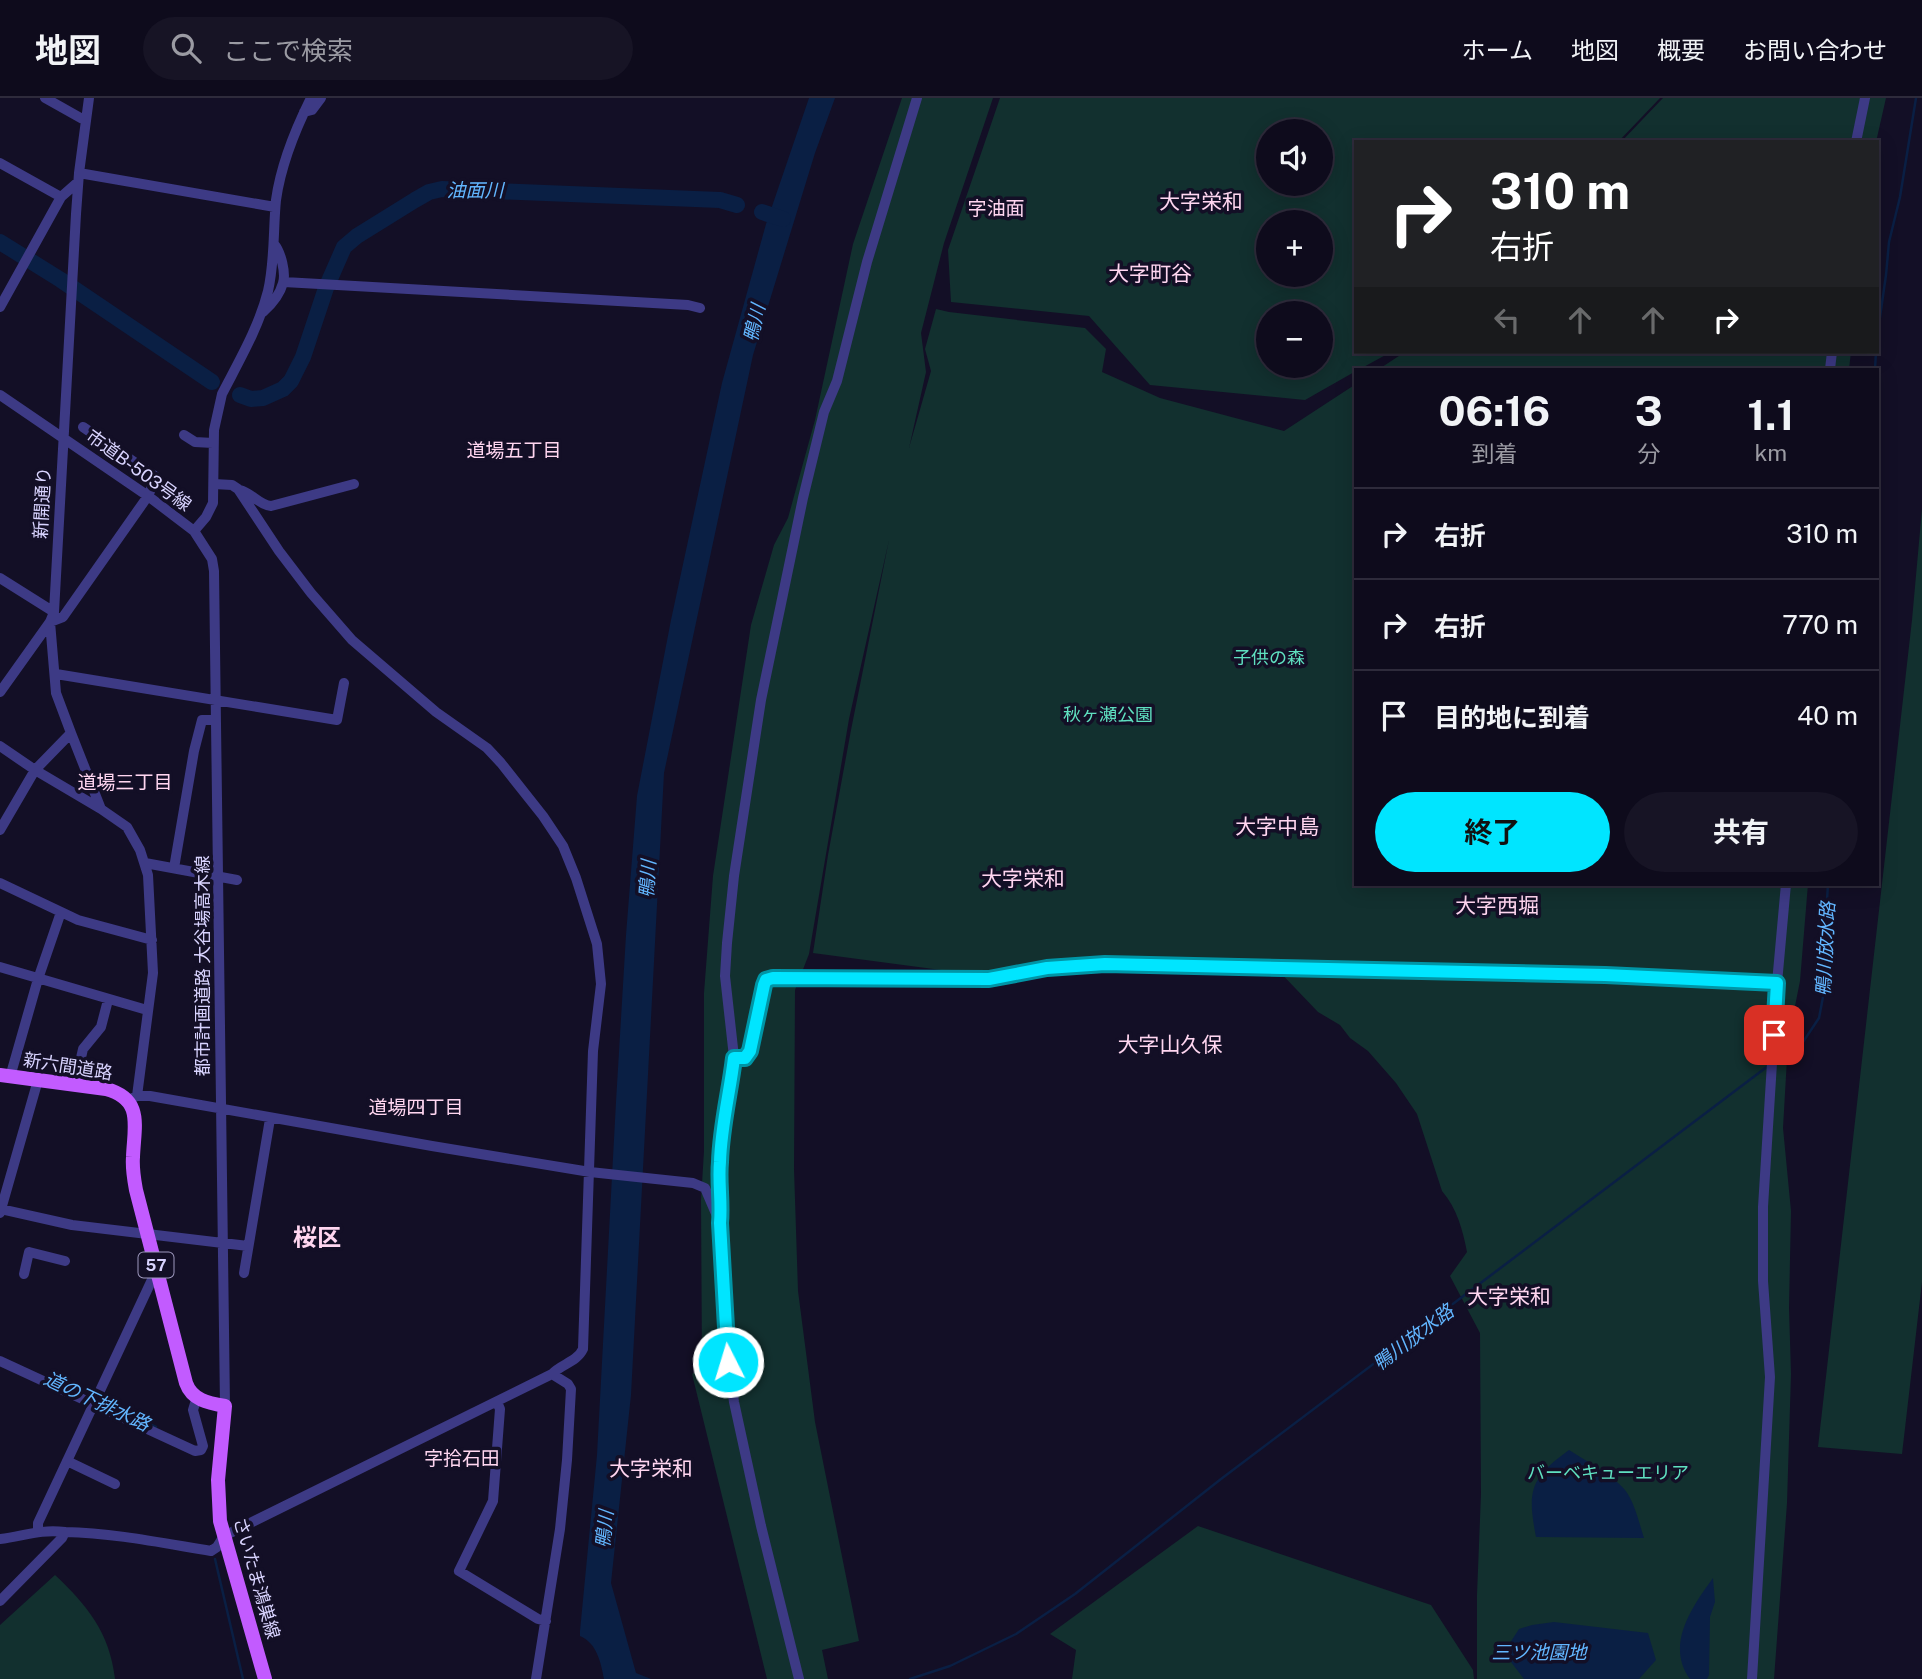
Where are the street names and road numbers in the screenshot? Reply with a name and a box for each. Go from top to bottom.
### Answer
street label: 市道B-503号線 [82,425,196,515]
street label: 新開通り [30,466,54,540]
street label: 都市計画道路 大谷場高木線 [192,856,213,1076]
street label: 新六間道路 [22,1049,114,1083]
road number: 57 [138,1252,174,1278]
street label: さいたま鴻巣線 [230,1515,284,1641]

